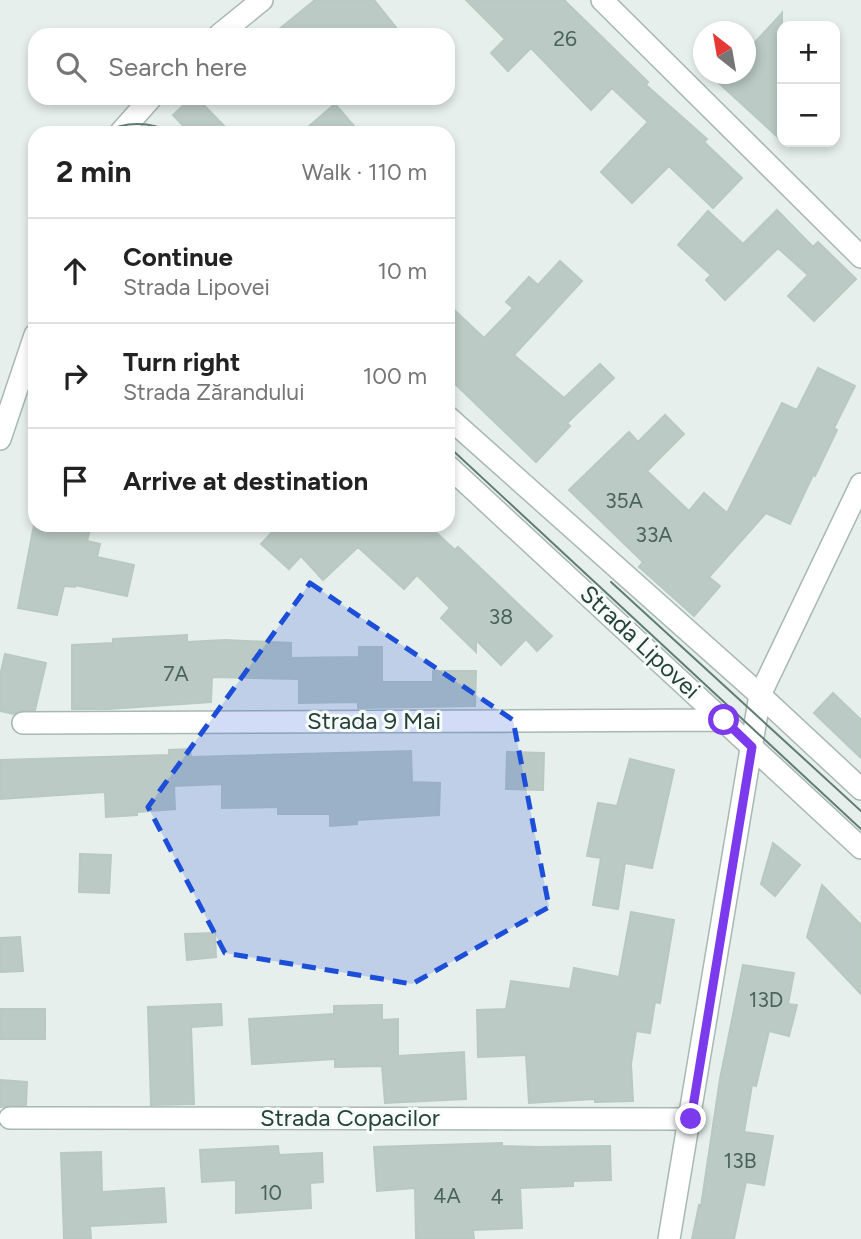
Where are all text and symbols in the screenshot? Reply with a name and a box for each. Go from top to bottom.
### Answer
north arrow [693,21,756,84]
map controls [777,21,840,147]
button: + [777,21,840,84]
house number: 26 [553,26,577,51]
search box [28,28,455,105]
icon: search [52,48,90,86]
text: Search here [108,51,247,83]
button: − [777,84,840,147]
text: 2 min [56,153,132,190]
text: Walk · 110 m [302,158,427,186]
text: Continue [123,241,233,273]
icon: ahead [56,252,94,290]
text: 10 m [378,257,427,285]
text: Strada Lipovei [123,273,270,301]
text: Turn right [123,346,240,378]
icon: right [56,357,94,395]
text: 100 m [363,362,427,390]
text: Strada Zărandului [123,378,305,406]
icon: arrive [56,462,94,500]
text: Arrive at destination [123,465,368,497]
house number: 35A [605,488,643,513]
house number: 33A [635,522,673,547]
street label: Strada Lipovei [574,579,706,704]
house number: 38 [489,604,513,629]
house number: 7A [163,661,189,686]
route start [708,704,739,735]
street label: Strada 9 Mai [307,706,441,735]
house number: 13D [749,987,783,1012]
street label: Strada Copacilor [260,1103,440,1132]
route end [675,1103,706,1134]
house number: 13B [724,1148,756,1173]
house number: 10 [260,1180,282,1205]
house number: 4A [433,1183,461,1208]
house number: 4 [490,1184,504,1209]

